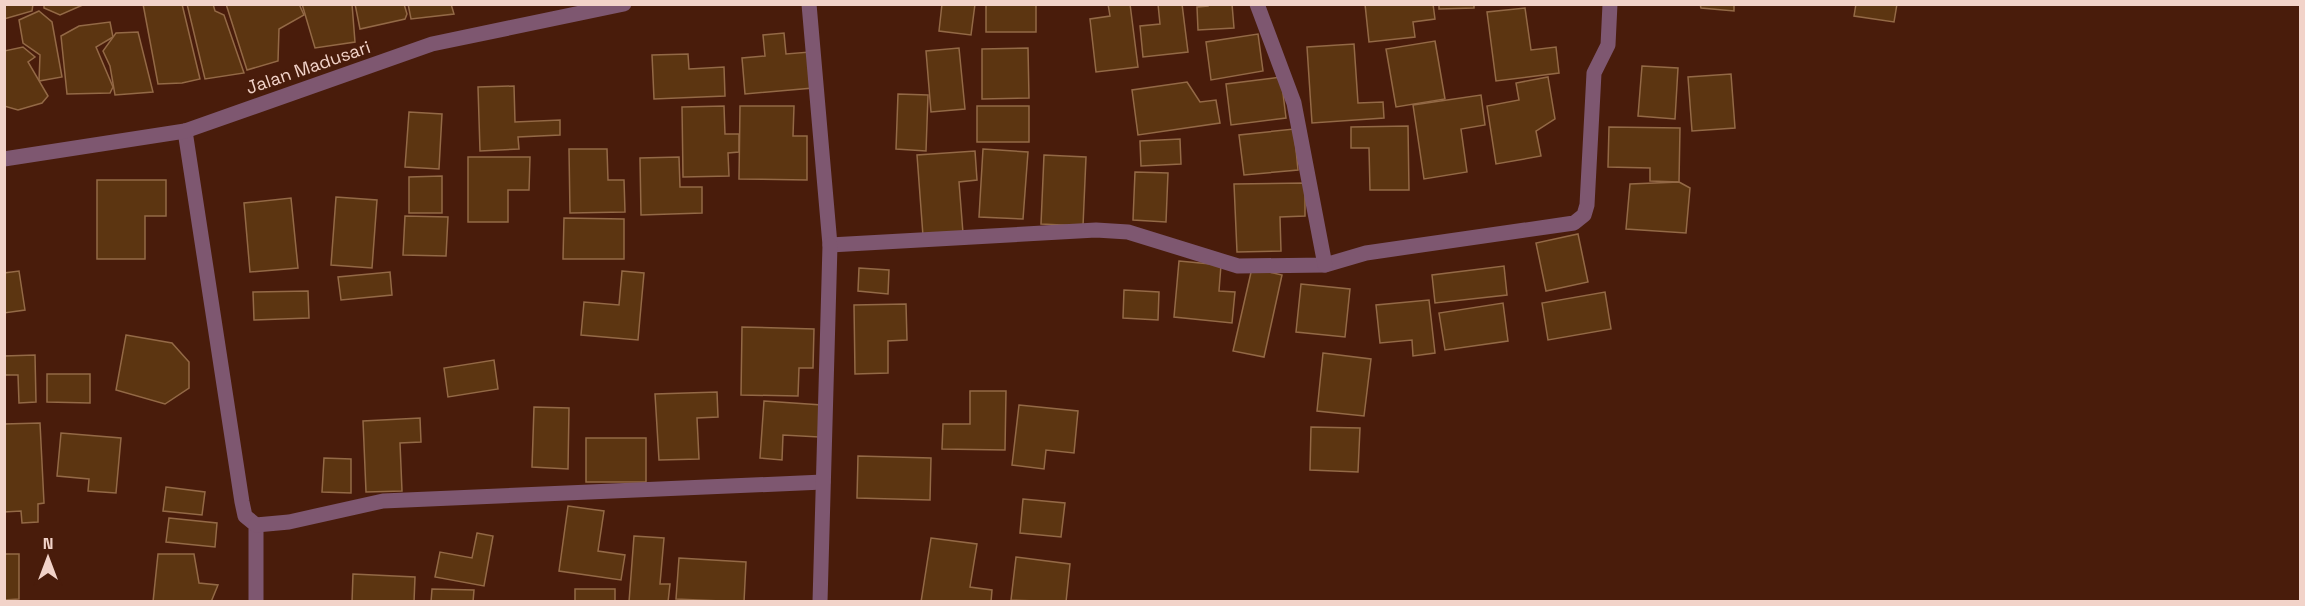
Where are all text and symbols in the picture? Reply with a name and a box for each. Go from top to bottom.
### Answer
street label: Jalan Madusari [243,35,373,99]
north arrow [18,528,78,588]
text: N [43,533,53,554]

